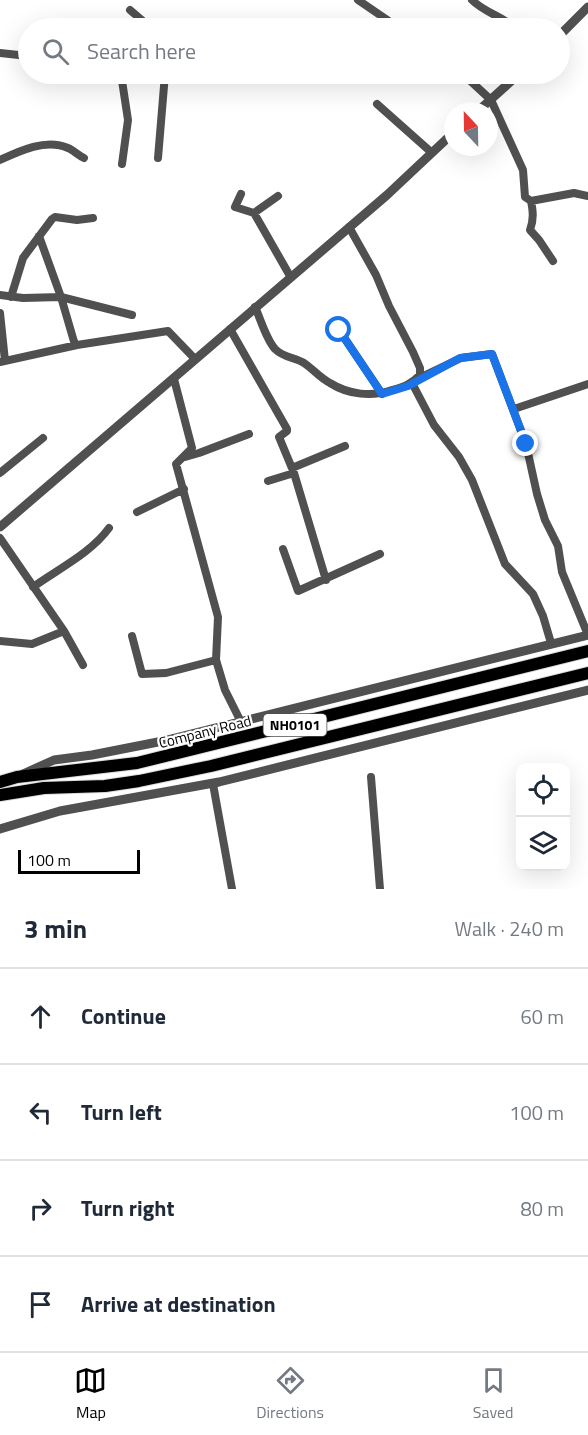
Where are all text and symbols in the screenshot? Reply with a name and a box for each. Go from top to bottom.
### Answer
search box [18,18,570,84]
text: Search here [87,34,196,68]
icon: search [39,35,72,68]
north arrow [444,102,498,156]
route start [325,316,351,342]
route end [512,430,538,456]
street label: Company Road [156,709,254,754]
road number: NH0101 [264,714,326,736]
map controls [516,763,570,871]
button: locate [516,763,570,817]
button: layers [516,817,570,871]
scale bar [18,847,140,874]
text: 100 m [27,848,71,872]
text: 3 min [24,909,87,948]
text: Walk · 240 m [455,913,564,944]
text: Continue [81,999,166,1033]
icon: ahead [24,1000,57,1033]
text: 60 m [520,1001,564,1032]
text: Turn left [81,1095,162,1129]
icon: left [24,1096,57,1129]
text: 100 m [509,1097,564,1128]
text: Turn right [81,1191,175,1225]
icon: right [24,1192,57,1225]
text: 80 m [520,1193,564,1224]
text: Arrive at destination [81,1287,276,1321]
icon: arrive [24,1288,57,1321]
tab: Map [74,1364,107,1424]
tab: Directions [256,1364,324,1424]
tab: Saved [473,1364,514,1424]

